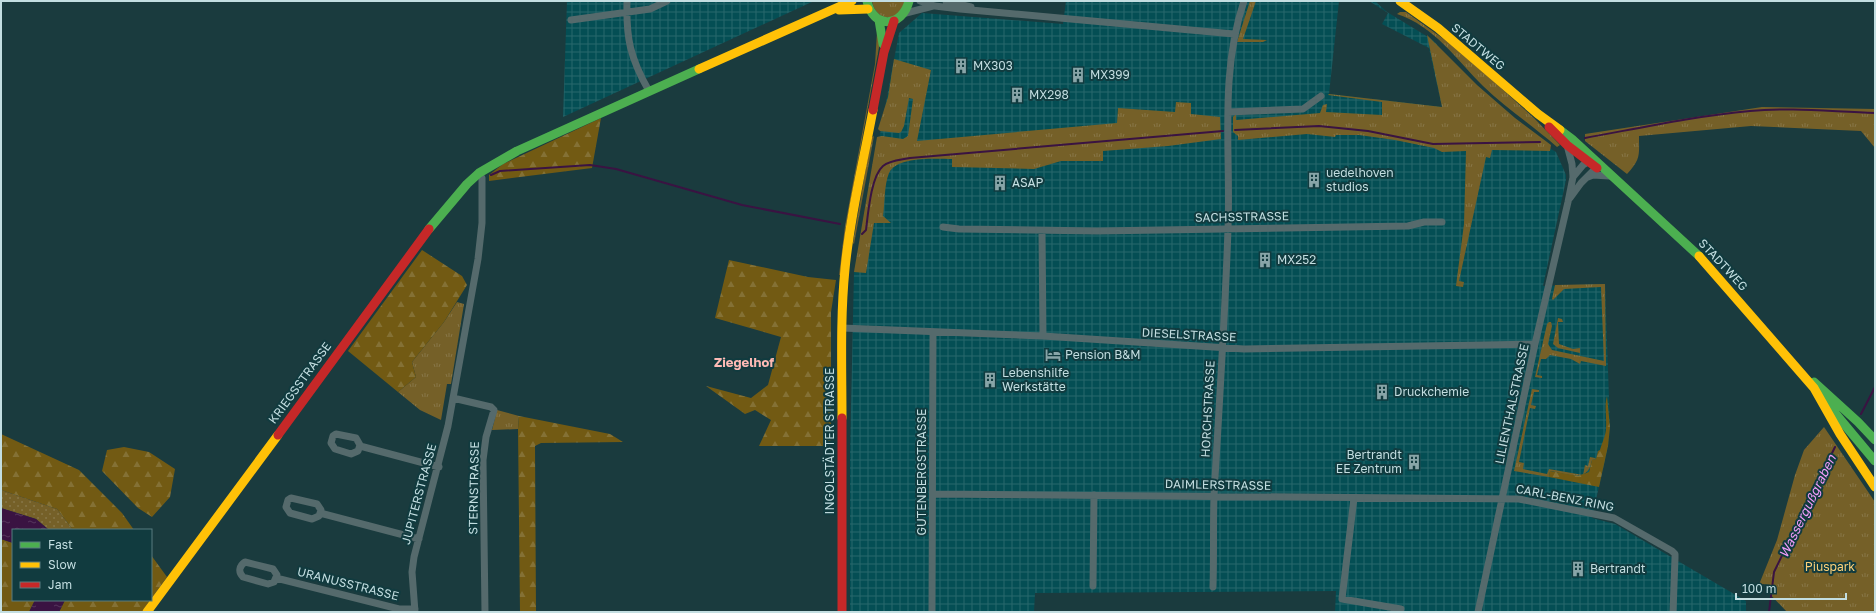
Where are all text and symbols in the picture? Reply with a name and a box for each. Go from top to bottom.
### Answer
street label: STADTWEG [1448,20,1508,73]
building icon: MX303 [952,57,970,75]
place label: MX303 [973,58,1013,73]
building icon: MX399 [1069,66,1087,84]
place label: MX399 [1090,67,1130,82]
building icon: MX298 [1008,86,1026,104]
place label: MX298 [1029,87,1069,102]
place label: uedelhoven studios [1326,165,1394,194]
building icon: uedelhoven studios [1305,171,1323,189]
building icon: ASAP [991,174,1009,192]
place label: ASAP [1012,175,1044,190]
street label: SACHSSTRASSE [1195,208,1289,225]
street label: STADTWEG [1696,236,1751,294]
building icon: MX252 [1256,251,1274,269]
place label: MX252 [1277,252,1316,267]
street label: DIESELSTRASSE [1141,325,1237,344]
street label: KRIEGSSTRASSE [265,339,334,427]
street label: LILIENTHALSTRASSE [1491,342,1532,465]
hotel icon: Pension B&M [1044,346,1062,364]
place label: Pension B&M [1065,347,1141,362]
district label: Ziegelhof [714,354,774,370]
street label: HORCHSTRASSE [1197,360,1218,458]
place label: Lebenshilfe Werkstätte [1002,365,1069,394]
street label: INGOLSTÄDTER STRASSE [822,368,837,514]
building icon: Lebenshilfe Werkstätte [981,371,999,389]
building icon: Druckchemie [1373,383,1391,401]
place label: Druckchemie [1394,384,1469,399]
street label: GUTENBERGSTRASSE [914,409,929,535]
street label: STERNSTRASSE [465,441,482,535]
street label: JUPITERSTRASSE [398,442,439,546]
place label: Bertrandt EE Zentrum [1336,447,1402,476]
water label: Wassergußgraben [1775,451,1839,560]
building icon: Bertrandt EE Zentrum [1405,453,1423,471]
street label: DAIMLERSTRASSE [1165,476,1271,493]
street label: CARL-BENZ RING [1515,481,1615,514]
legend [12,529,152,601]
text: Fast [48,537,73,552]
text: Slow [48,557,76,572]
park label: Piuspark [1805,559,1855,574]
building icon: Bertrandt [1569,560,1587,578]
place label: Bertrandt [1590,561,1646,576]
street label: URANUSSTRASSE [296,564,401,603]
scale bar [1736,575,1846,601]
text: Jam [48,577,72,592]
text: 100 m [1742,581,1776,596]

